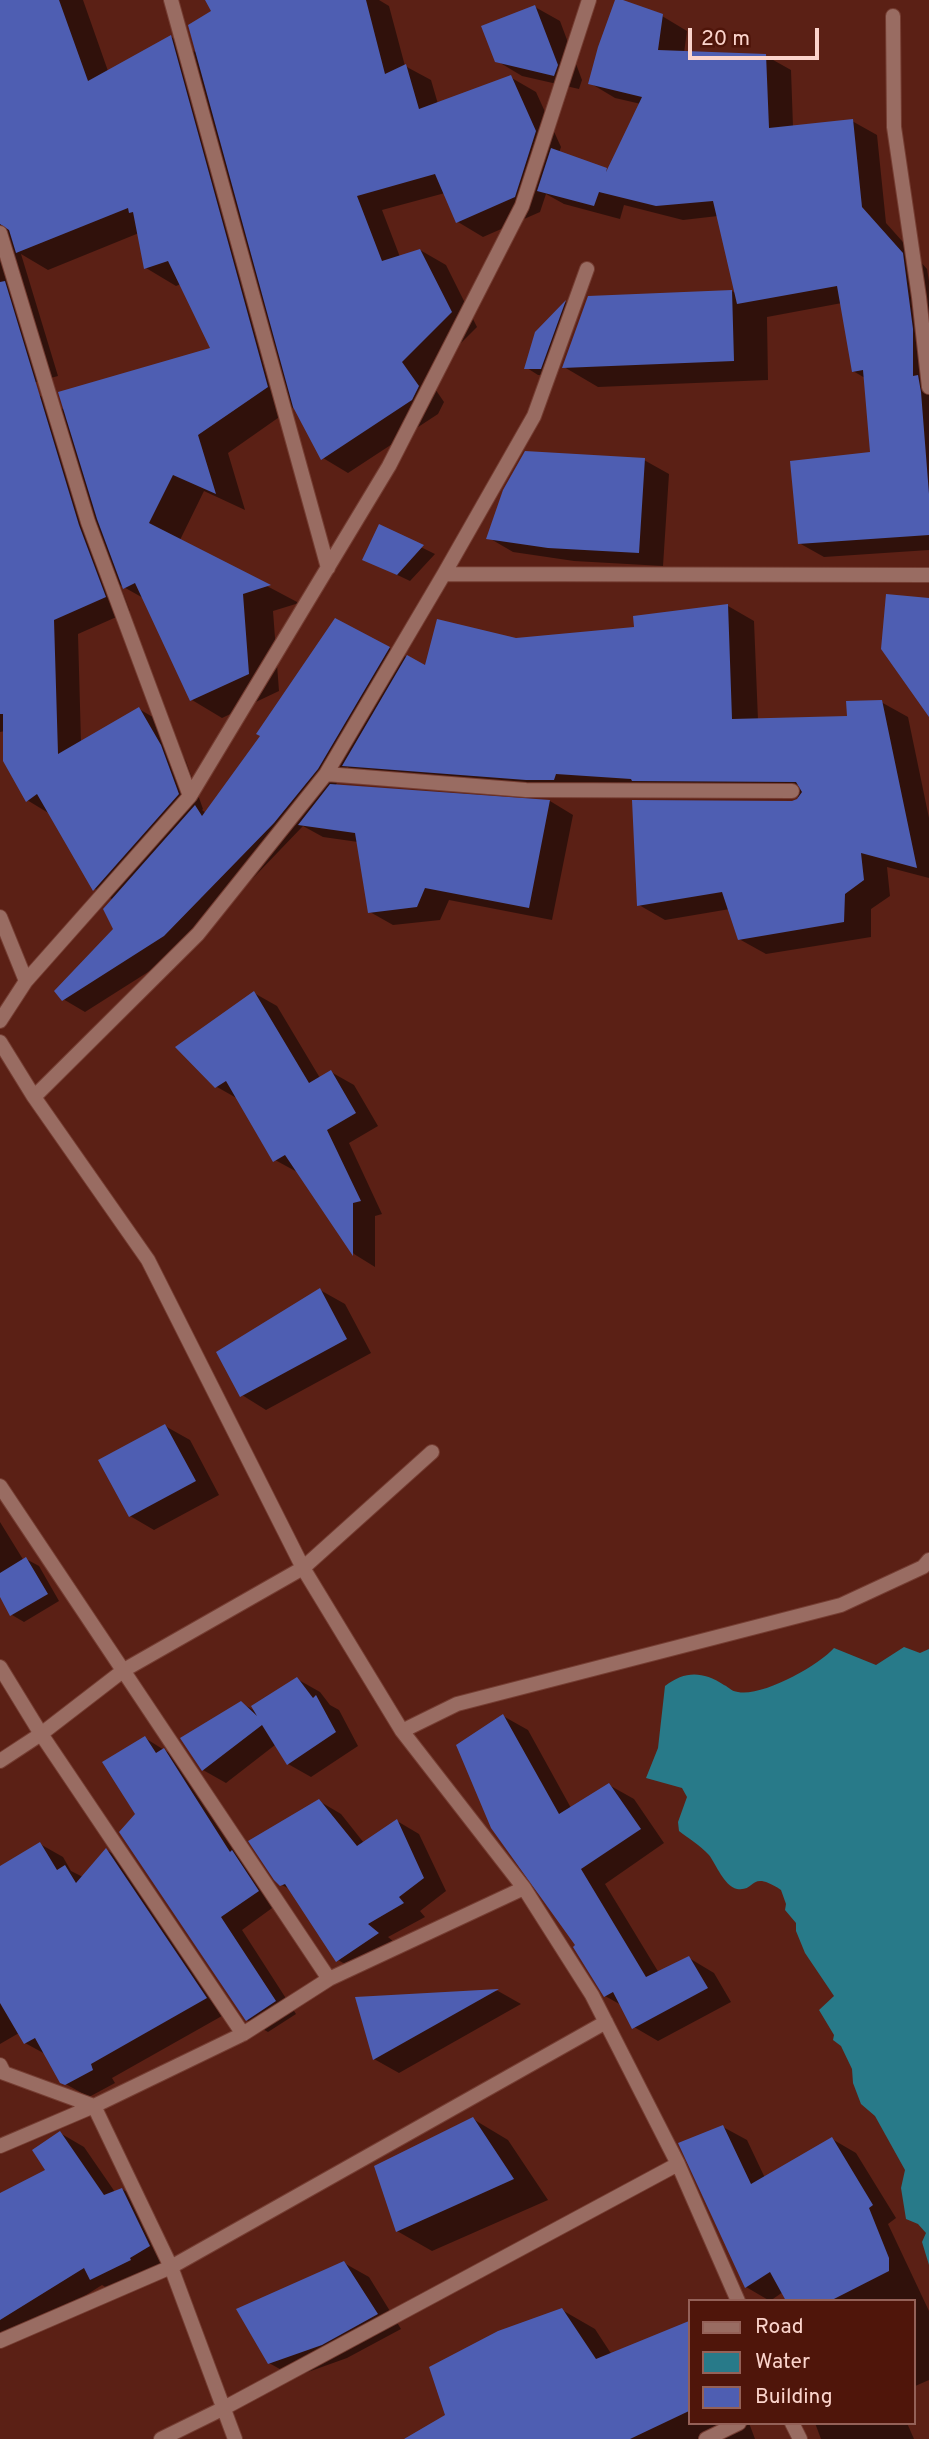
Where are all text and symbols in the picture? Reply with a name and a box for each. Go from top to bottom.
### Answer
scale bar [691,14,822,58]
text: 20 m [701,26,750,53]
legend [688,2299,915,2425]
text: Road [755,2314,804,2341]
text: Water [755,2349,810,2376]
text: Building [755,2384,833,2411]

